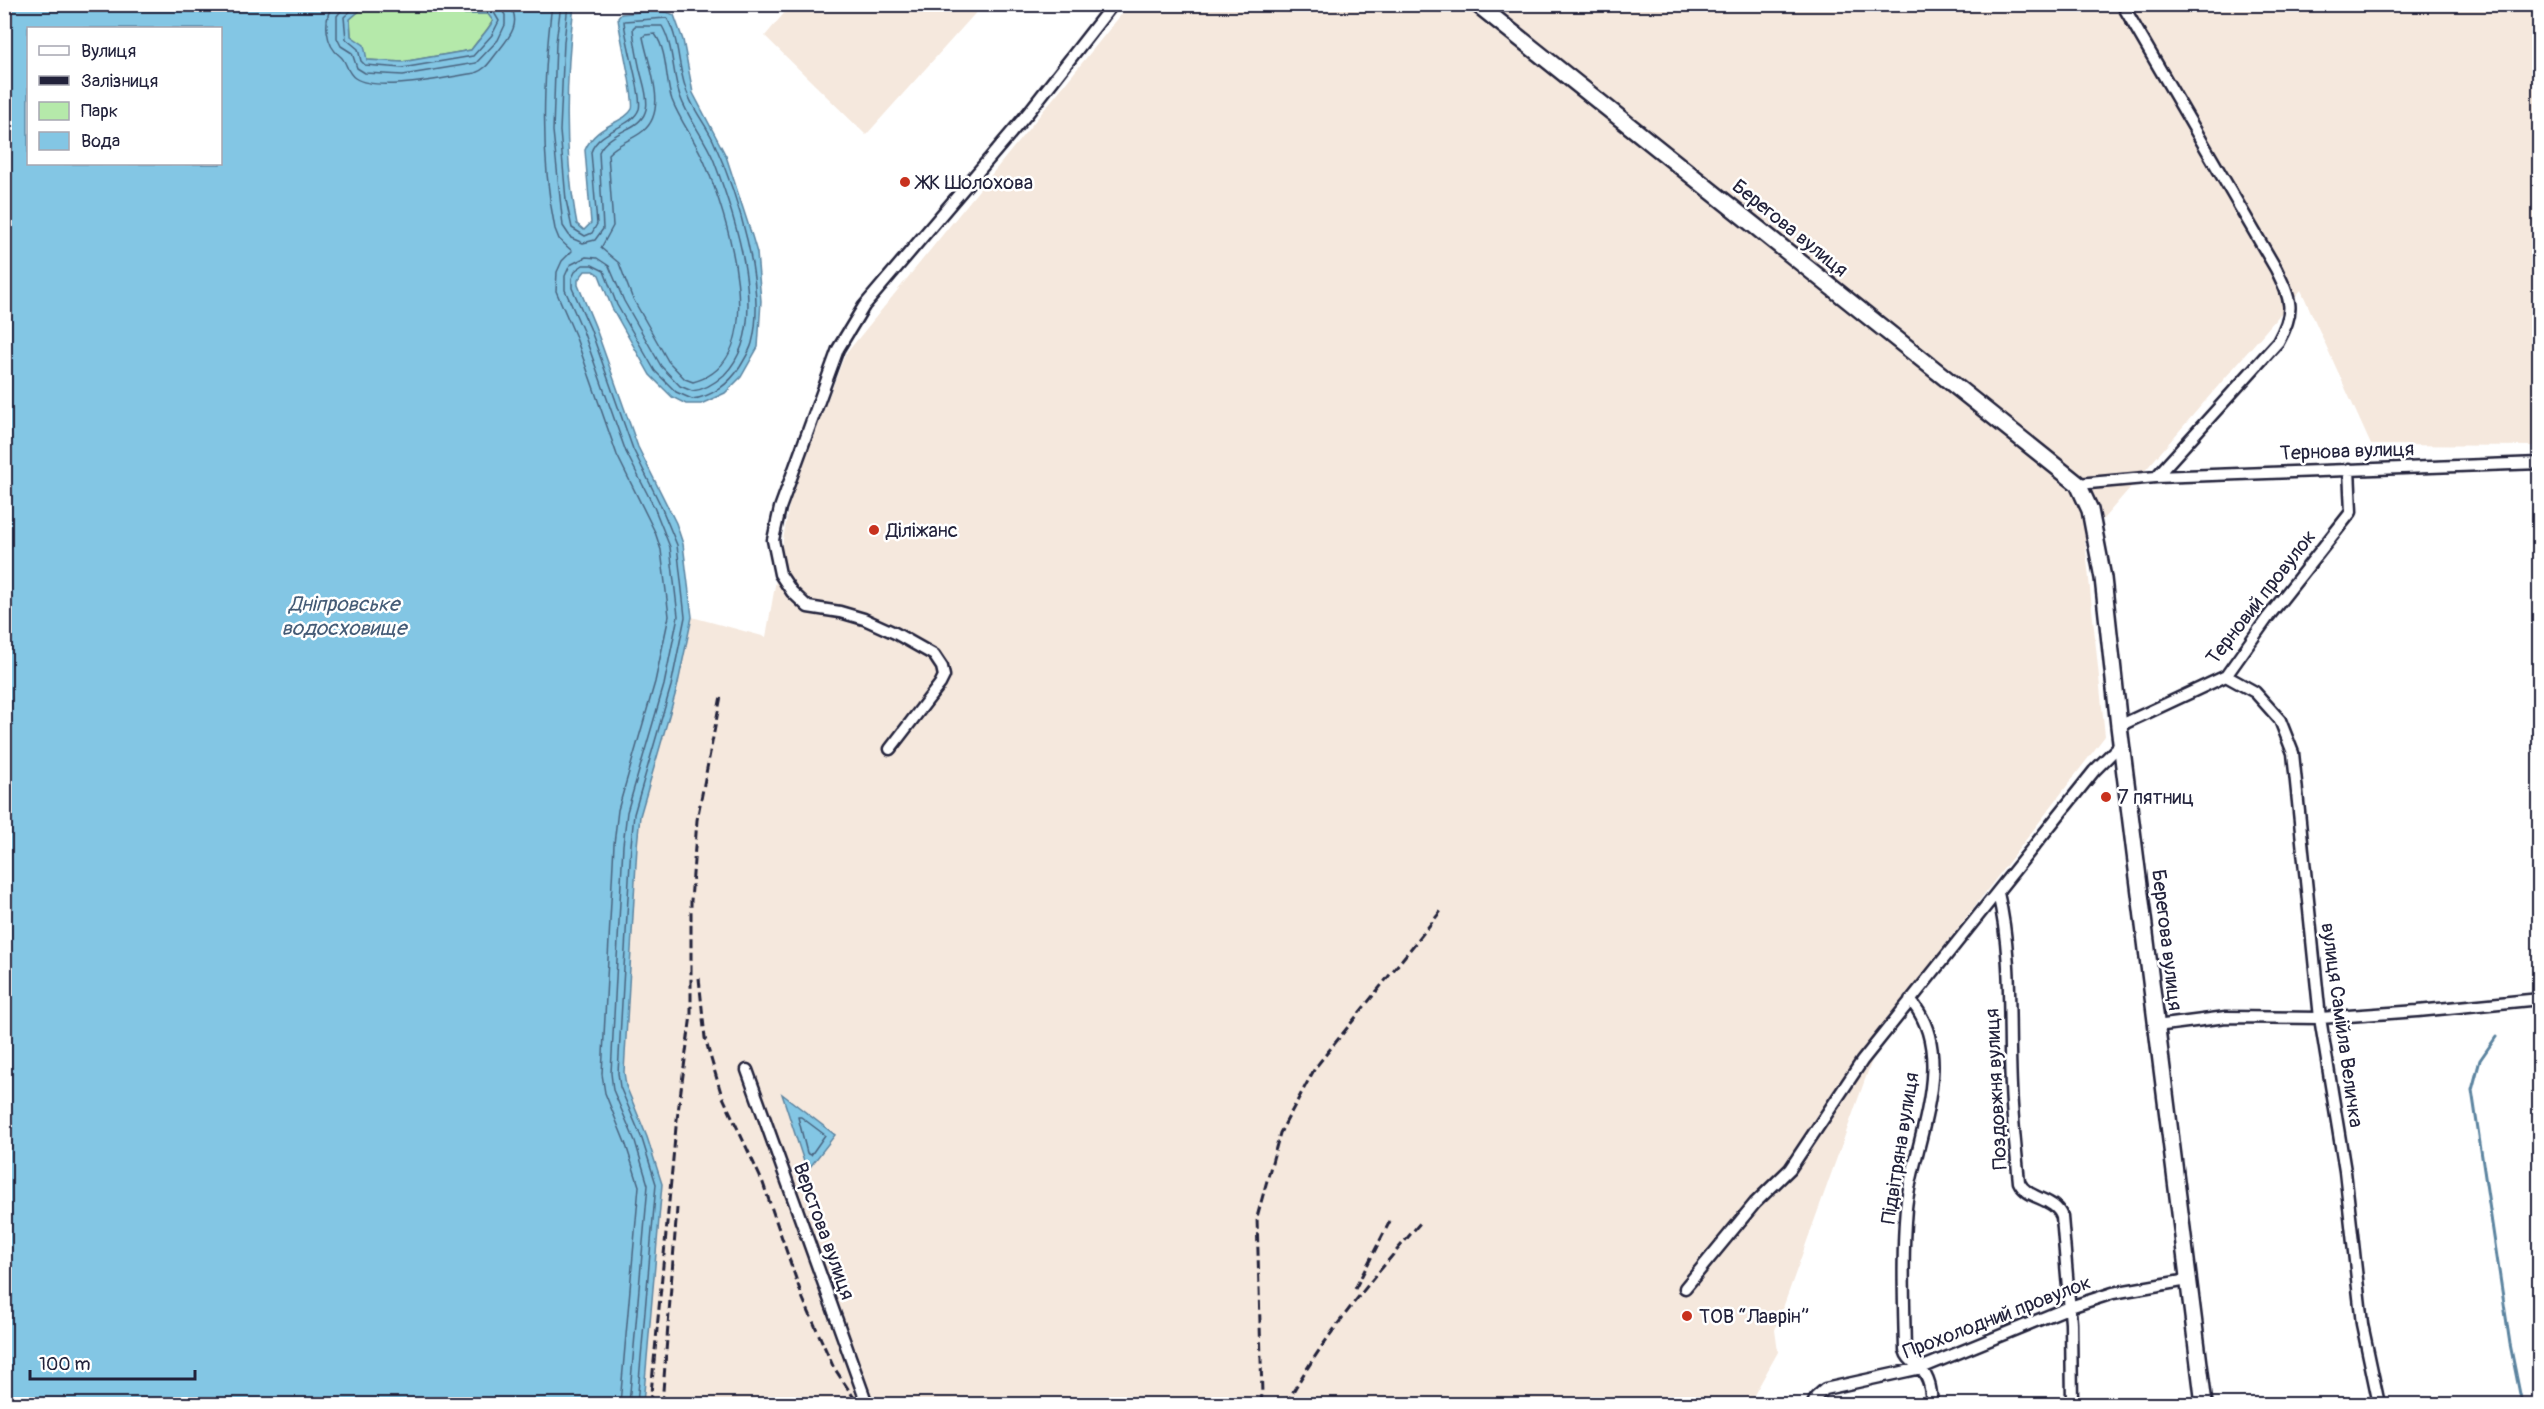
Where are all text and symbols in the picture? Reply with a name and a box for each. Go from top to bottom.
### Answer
legend [27,27,222,165]
text: Вулиця [81,40,136,63]
text: Залізниця [81,70,158,93]
text: Парк [81,100,118,123]
text: Вода [81,130,120,153]
place label: ЖК Шолохова [914,170,1033,195]
street label: Берегова вулиця [1727,174,1853,282]
marker: ЖК Шолохова [898,175,912,189]
street label: Тернова вулиця [2279,436,2415,466]
place label: Діліжанс [885,518,958,543]
marker: Діліжанс [867,523,881,537]
street label: Терновий провулок [2201,525,2321,669]
water label: Дніпровське водосховище [282,591,409,642]
place label: 7 пятниц [2118,785,2194,810]
marker: 7 пятниц [2099,790,2113,804]
street label: Берегова вулиця [2146,868,2188,1012]
street label: вулиця Самійла Величка [2315,921,2369,1129]
street label: Поздовжня вулиця [1979,1008,2013,1170]
street label: Підвітряна вулиця [1876,1070,1924,1226]
street label: Верстова вулиця [788,1159,860,1303]
street label: Прохолодний провулок [1899,1270,2095,1364]
place label: ТОВ “Лаврін” [1699,1304,1809,1329]
marker: ТОВ “Лаврін” [1680,1309,1694,1323]
scale bar [30,1343,195,1381]
text: 100 m [39,1353,91,1376]

